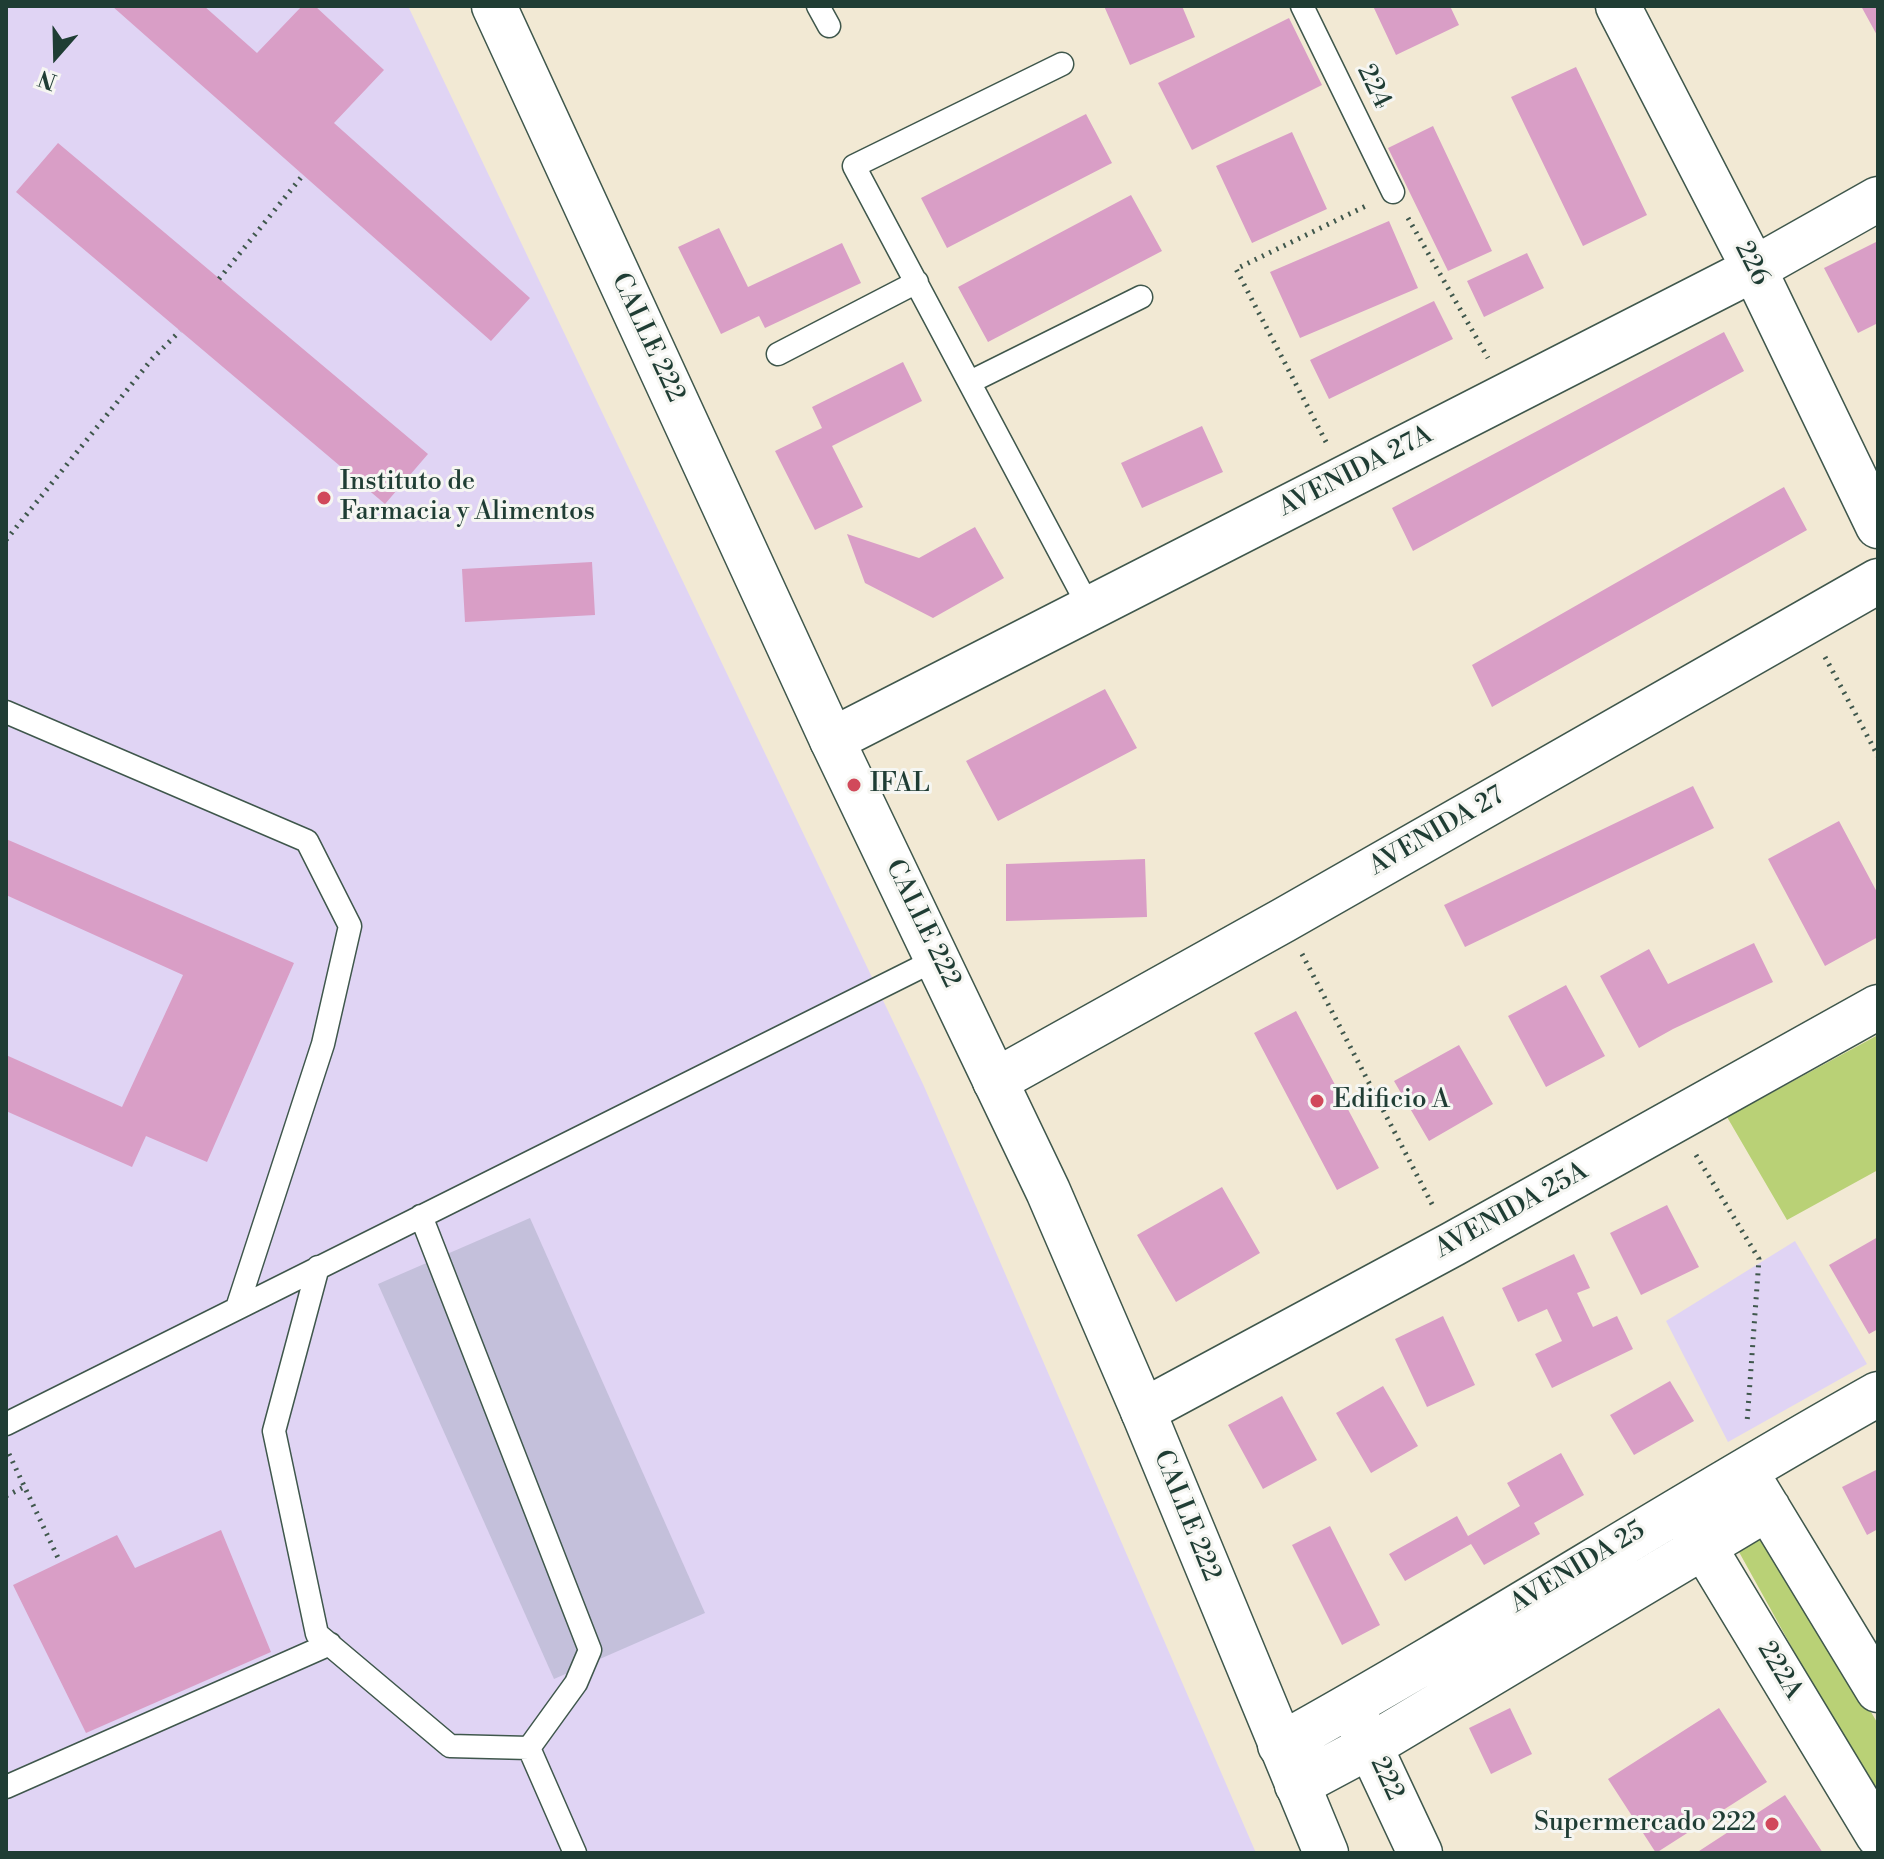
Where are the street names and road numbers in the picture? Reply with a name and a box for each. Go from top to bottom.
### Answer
street label: 224 [1349,60,1397,114]
street label: 226 [1727,237,1775,291]
street label: CALLE 222 [604,269,690,407]
street label: AVENIDA 27A [1274,420,1438,524]
street label: AVENIDA 27 [1364,781,1510,883]
street label: CALLE 222 [878,855,966,993]
street label: AVENIDA 25A [1430,1156,1594,1266]
street label: CALLE 222 [1146,1446,1226,1586]
street label: AVENIDA 25 [1505,1516,1651,1620]
street label: 222A [1750,1636,1808,1706]
street label: 222 [1362,1752,1410,1806]

